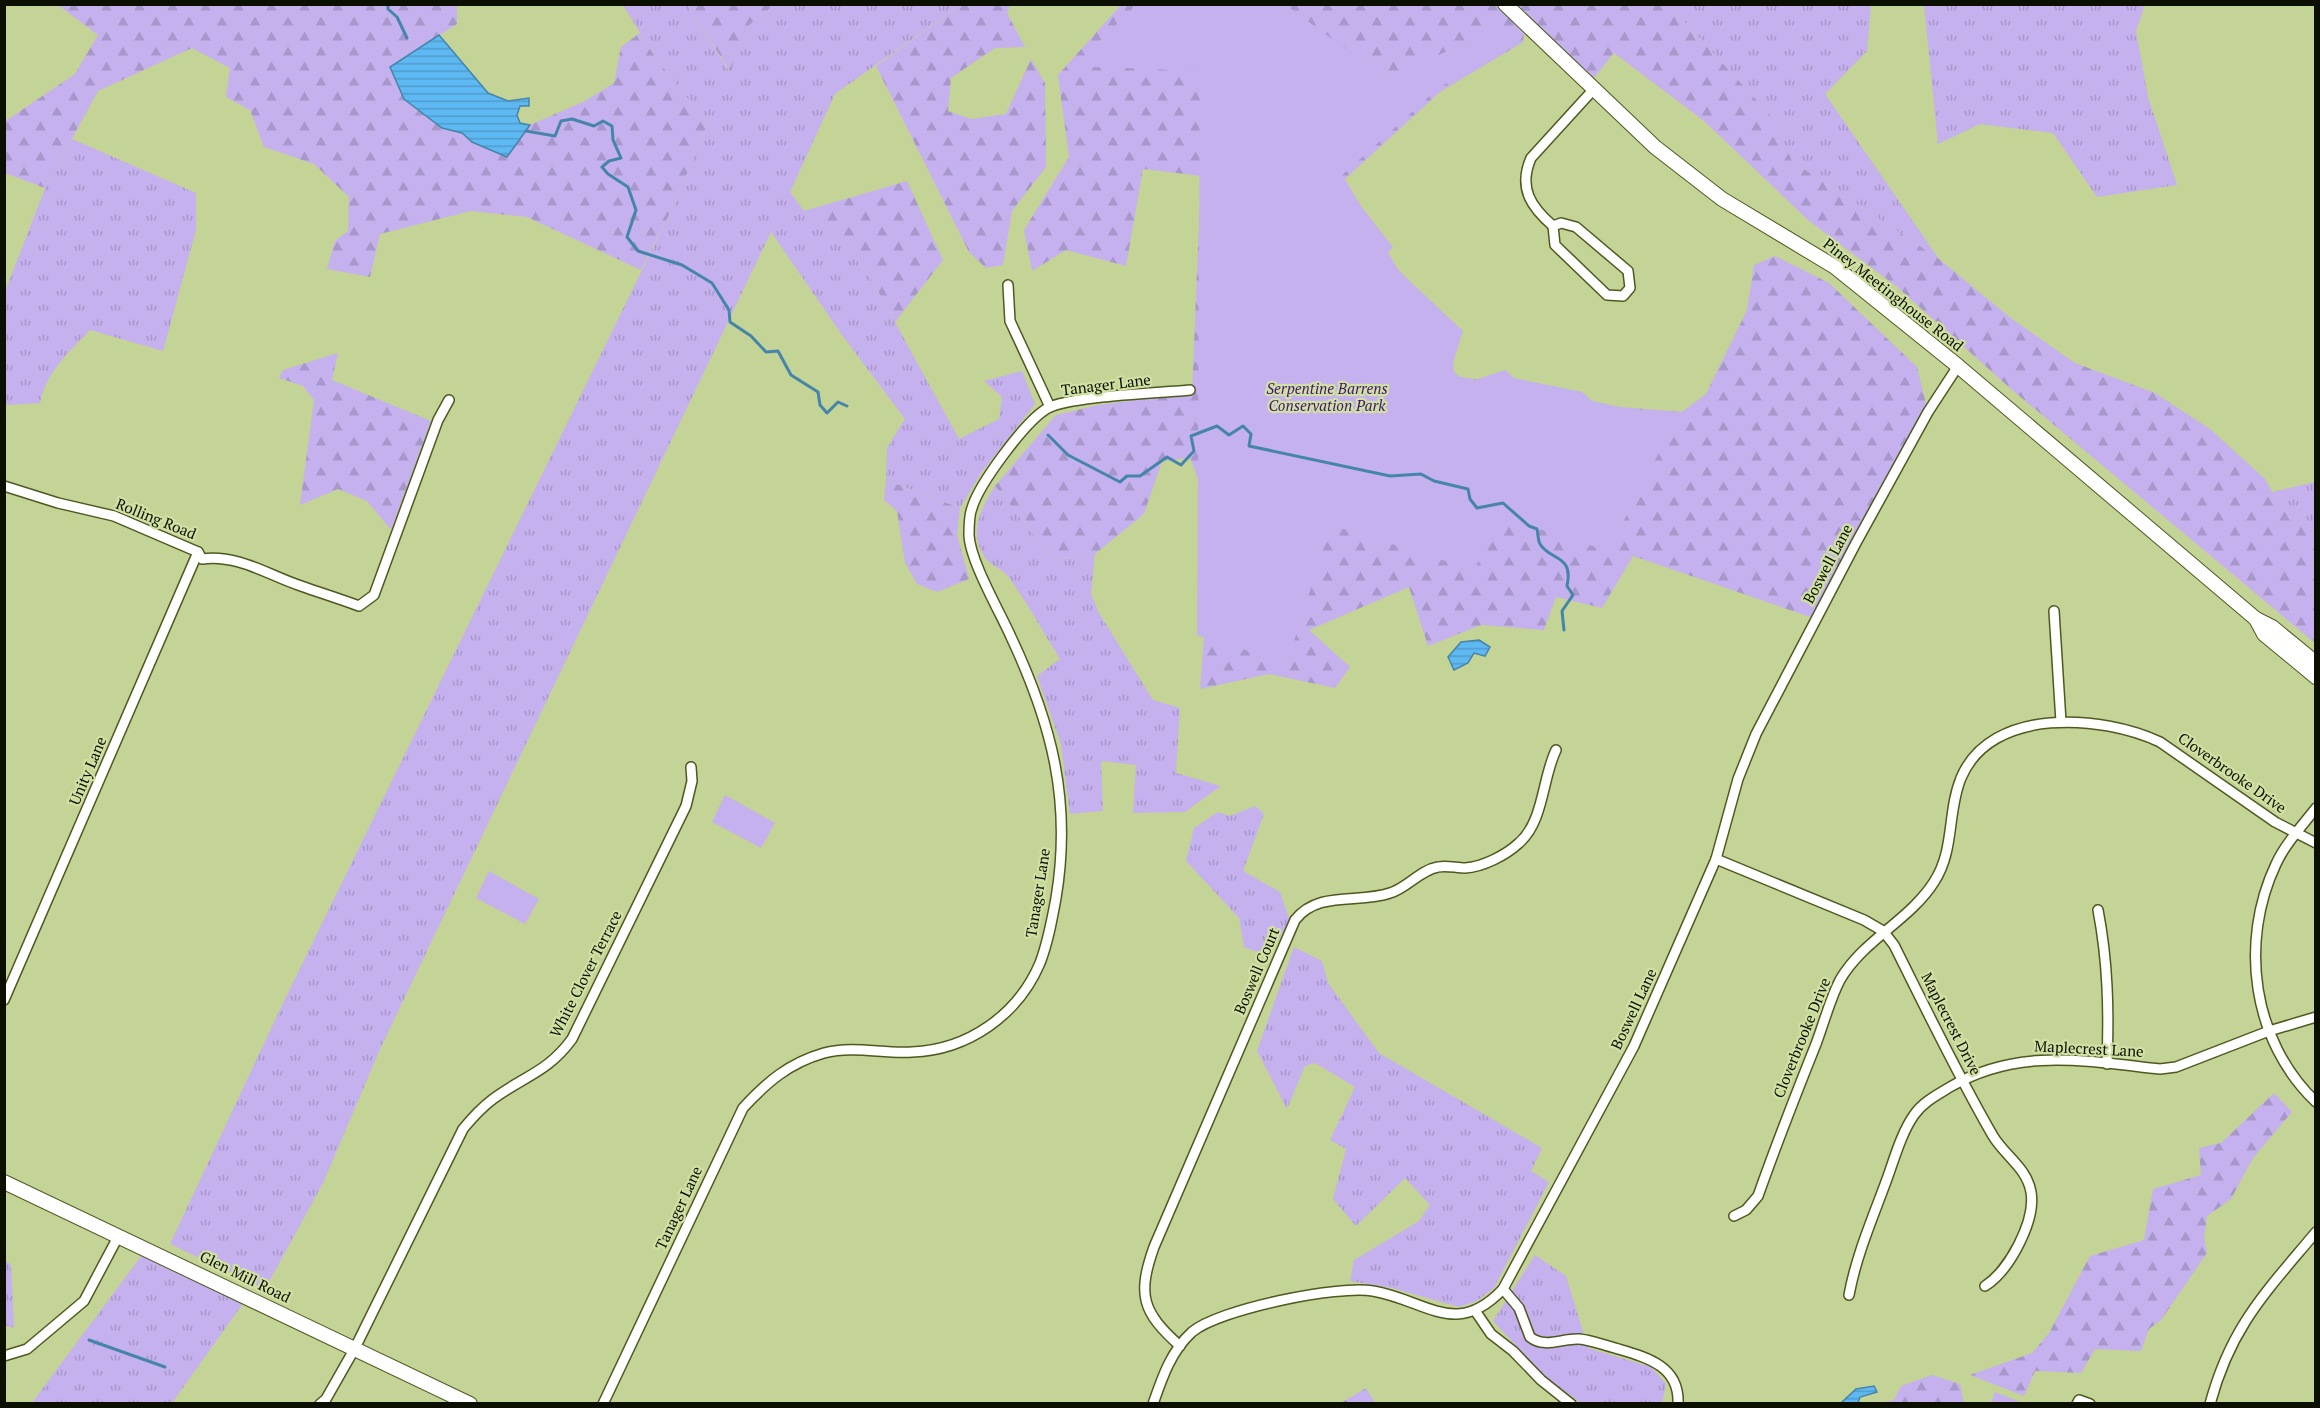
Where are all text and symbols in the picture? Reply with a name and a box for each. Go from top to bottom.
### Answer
street label: Piney Meetinghouse Road [1819,233,1968,355]
street label: Tanager Lane [1060,369,1152,399]
park label: Serpentine Barrens Conservation Park [1266,378,1388,415]
street label: Rolling Road [113,493,200,543]
street label: Boswell Lane [1798,520,1856,607]
street label: Cloverbrooke Drive [2174,727,2291,817]
street label: Unity Lane [64,733,110,808]
street label: Tanager Lane [1020,847,1054,939]
street label: White Clover Terrace [544,907,626,1040]
street label: Boswell Court [1229,924,1284,1017]
street label: Boswell Lane [1606,965,1661,1052]
street label: Maplecrest Drive [1917,969,1986,1078]
street label: Cloverbrooke Drive [1768,975,1834,1101]
street label: Maplecrest Lane [2034,1035,2144,1061]
street label: Tanager Lane [650,1163,706,1253]
street label: Glen Mill Road [197,1245,294,1307]

